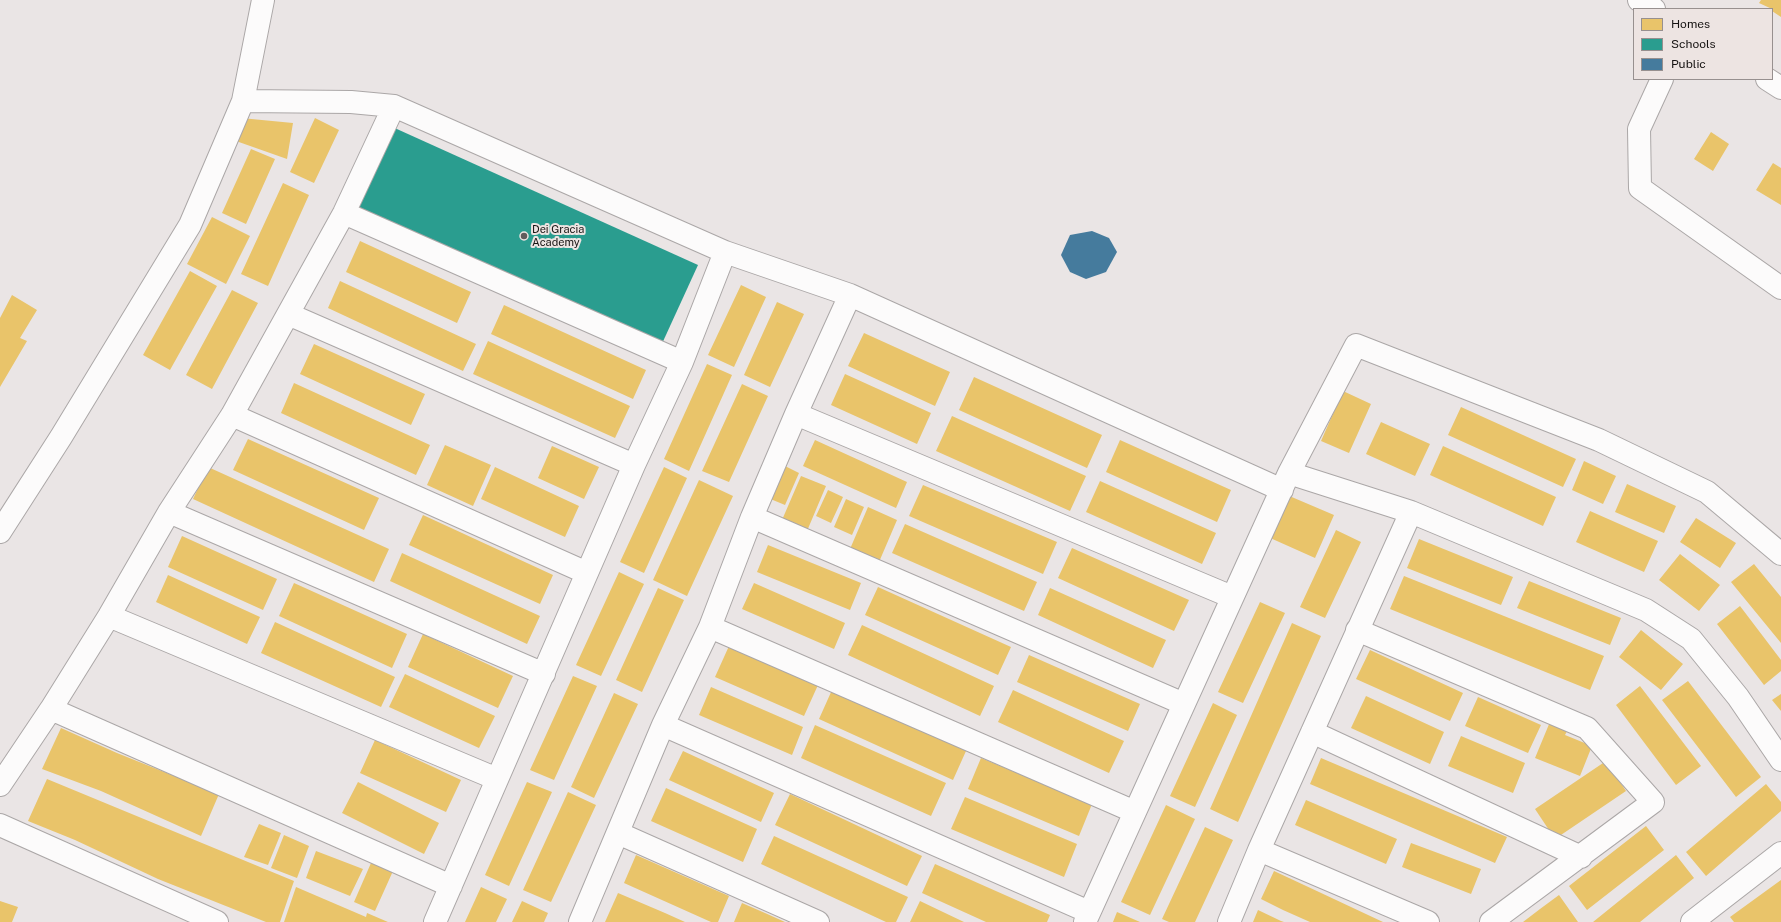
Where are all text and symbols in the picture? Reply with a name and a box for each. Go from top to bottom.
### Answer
legend [1633,8,1773,80]
text: Homes [1671,17,1710,31]
text: Schools [1671,37,1716,51]
text: Public [1671,57,1706,71]
place label: Dei Gracia Academy [532,223,584,249]
marker: Dei Gracia Academy [519,231,529,241]

